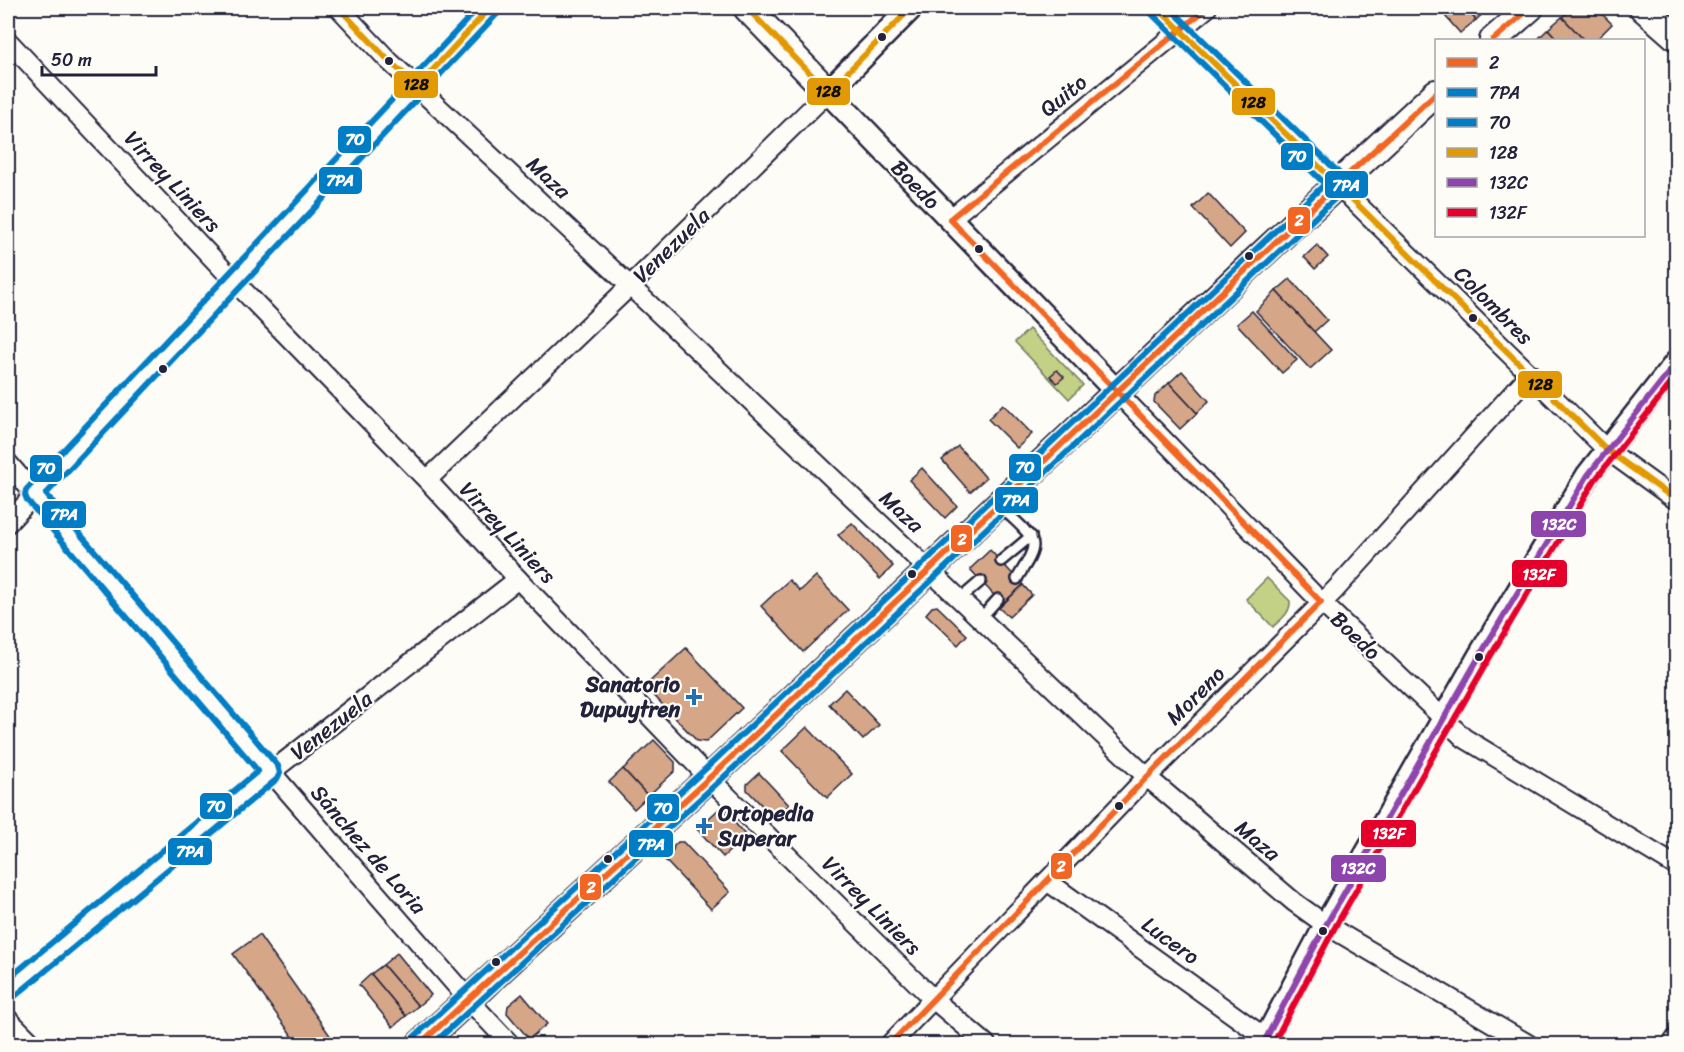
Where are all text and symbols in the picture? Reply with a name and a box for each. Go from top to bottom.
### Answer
unlabelled marker [876,31,888,43]
scale bar [42,39,156,77]
legend [1435,39,1645,237]
text: 50 m [51,44,92,76]
text: 2 [1489,47,1499,79]
unlabelled marker [383,55,395,67]
street label: Quito [1031,64,1096,127]
line badge: 128 [393,70,439,99]
text: 128 [403,70,429,99]
line badge: 128 [806,77,851,106]
text: 128 [815,77,841,106]
text: 7PA [1489,77,1520,109]
line badge: 128 [1231,87,1276,116]
text: 128 [1240,88,1266,117]
text: 7O [1489,107,1511,139]
street label: Virrey Liniers [114,121,231,242]
line badge: 7O [337,125,372,154]
text: 7O [345,125,365,154]
text: 128 [1489,137,1518,169]
line badge: 7O [1280,142,1314,171]
text: 7O [1287,142,1307,171]
street label: Maza [517,146,581,209]
street label: Boedo [881,150,950,219]
line badge: 7PA [318,166,363,195]
text: 7PA [326,166,354,195]
text: 132C [1489,167,1529,199]
line badge: 7PA [1324,170,1369,199]
text: 7PA [1332,171,1360,200]
street label: Venezuela [623,197,720,293]
text: 132F [1489,197,1528,229]
line badge: 2 [1287,206,1311,235]
text: 2 [1293,206,1304,235]
unlabelled marker [973,243,985,255]
unlabelled marker [1243,250,1255,262]
street label: Colombres [1444,256,1544,355]
unlabelled marker [1467,312,1479,324]
unlabelled marker [157,363,169,375]
line badge: 128 [1517,370,1563,399]
text: 128 [1527,370,1553,399]
line badge: 7O [1008,453,1042,482]
text: 7O [1015,453,1035,482]
line badge: 7O [29,454,63,483]
text: 7O [36,454,56,483]
street label: Virrey Liniers [449,472,566,593]
street label: Maza [870,480,934,543]
line badge: 7PA [994,486,1039,514]
text: 7PA [1002,486,1030,515]
line badge: 7PA [41,500,87,529]
text: 7PA [50,500,78,529]
line badge: 132C [1530,510,1587,538]
text: 132C [1542,510,1577,539]
line badge: 2 [950,524,973,553]
text: 2 [956,525,967,554]
line badge: 132F [1511,559,1568,588]
text: 132F [1522,560,1557,589]
unlabelled marker [906,568,918,580]
street label: Boedo [1321,601,1390,670]
unlabelled marker [1473,651,1485,663]
street label: Moreno [1156,656,1235,735]
place label: Sanatorio Dupuytren [580,665,681,729]
street label: Venezuela [281,680,382,771]
marker: Sanatorio Dupuytren [685,688,703,706]
street label: Sánchez de Loria [301,775,437,924]
line badge: 7O [199,792,233,820]
text: 7O [206,792,226,821]
line badge: 7O [646,793,680,822]
text: 7O [653,794,673,823]
place label: Ortopedia Superar [717,794,814,858]
unlabelled marker [1113,800,1125,812]
street label: Maza [1226,809,1290,872]
marker: Ortopedia Superar [695,817,713,835]
line badge: 132F [1360,819,1417,848]
text: 132F [1372,819,1407,848]
line badge: 7PA [628,829,674,858]
text: 7PA [637,830,665,859]
line badge: 7PA [167,837,213,866]
text: 7PA [176,837,204,866]
street label: Virrey Liniers [812,846,931,965]
line badge: 2 [1050,852,1073,880]
text: 2 [1055,852,1066,881]
unlabelled marker [602,853,614,865]
line badge: 132C [1330,854,1387,883]
text: 132C [1341,854,1376,883]
line badge: 2 [579,873,602,901]
text: 2 [585,873,596,902]
street label: Lucero [1133,906,1208,975]
unlabelled marker [1317,925,1329,937]
unlabelled marker [490,956,502,968]

